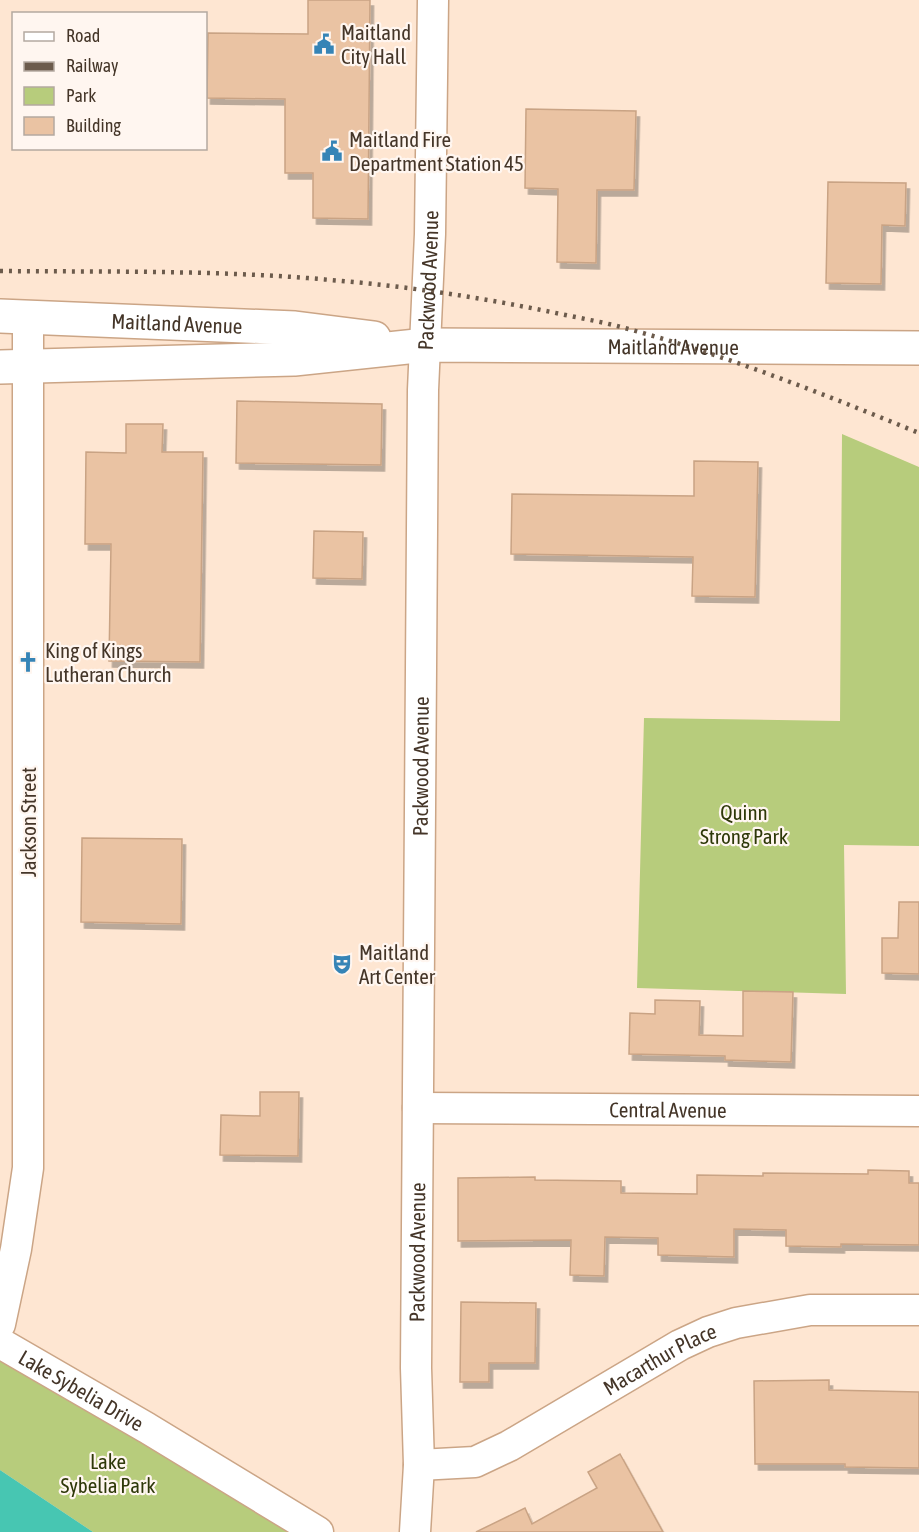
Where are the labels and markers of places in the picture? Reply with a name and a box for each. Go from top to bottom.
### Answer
place label: Maitland City Hall [341,20,411,68]
public building icon: Maitland City Hall [312,32,336,56]
place label: Maitland Fire Department Station 45 [349,127,524,175]
public building icon: Maitland Fire Department Station 45 [320,139,344,163]
place label: King of Kings Lutheran Church [45,638,172,686]
church icon: King of Kings Lutheran Church [16,650,40,674]
place label: Maitland Art Center [359,940,436,988]
theatre icon: Maitland Art Center [330,952,354,976]

